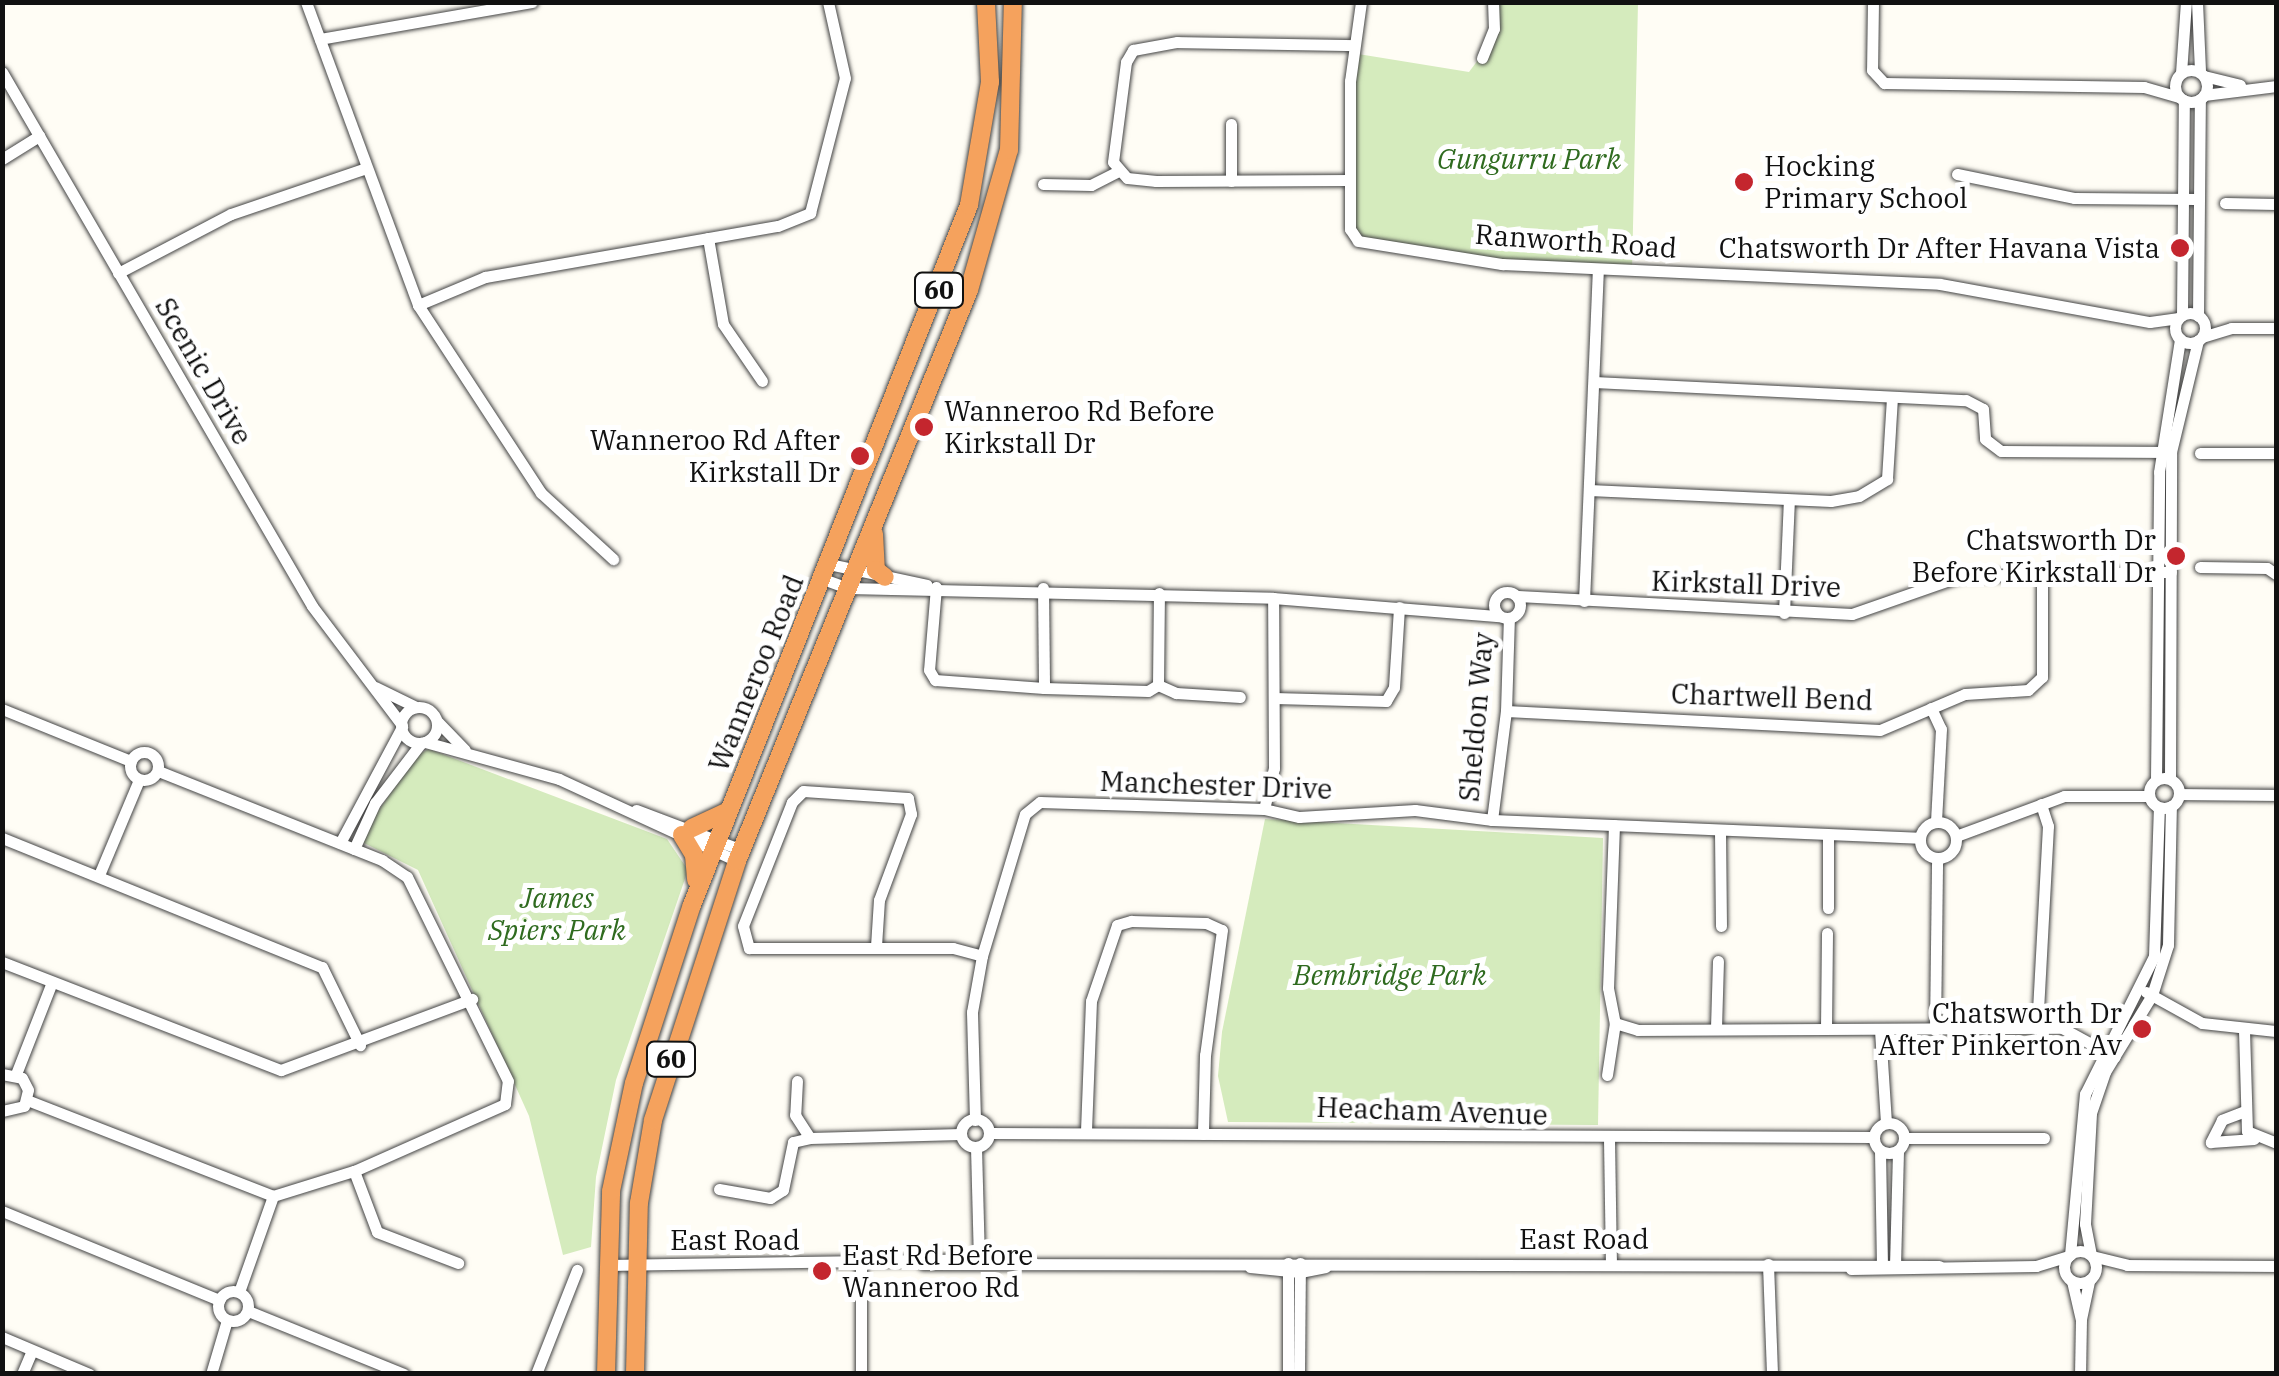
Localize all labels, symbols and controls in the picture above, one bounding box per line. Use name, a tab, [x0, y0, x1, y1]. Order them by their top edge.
park label: Gungurru Park	[1437, 142, 1621, 176]
place label: Hocking Primary School	[1764, 149, 1968, 215]
marker: Hocking Primary School	[1733, 171, 1755, 193]
street label: Ranworth Road	[1474, 217, 1678, 265]
place label: Chatsworth Dr After Havana Vista	[1719, 231, 2160, 265]
marker: Chatsworth Dr After Havana Vista	[2169, 237, 2191, 259]
road number: 60	[914, 270, 964, 310]
street label: Scenic Drive	[148, 292, 260, 450]
place label: Wanneroo Rd Before Kirkstall Dr	[944, 394, 1215, 460]
marker: Wanneroo Rd Before Kirkstall Dr	[913, 416, 935, 438]
place label: Wanneroo Rd After Kirkstall Dr	[590, 423, 840, 489]
marker: Wanneroo Rd After Kirkstall Dr	[849, 445, 871, 467]
place label: Chatsworth Dr Before Kirkstall Dr	[1912, 523, 2156, 589]
marker: Chatsworth Dr Before Kirkstall Dr	[2165, 545, 2187, 567]
street label: Kirkstall Drive	[1650, 564, 1842, 604]
street label: Wanneroo Road	[701, 570, 811, 776]
street label: Sheldon Way	[1452, 631, 1500, 803]
street label: Chartwell Bend	[1670, 677, 1874, 717]
street label: Manchester Drive	[1099, 764, 1333, 806]
park label: James Spiers Park	[488, 881, 626, 947]
park label: Bembridge Park	[1293, 958, 1487, 992]
place label: Chatsworth Dr After Pinkerton Av	[1878, 996, 2122, 1062]
marker: Chatsworth Dr After Pinkerton Av	[2131, 1018, 2153, 1040]
road number: 60	[646, 1039, 696, 1079]
street label: Heacham Avenue	[1316, 1090, 1548, 1132]
street label: East Road	[1519, 1222, 1649, 1256]
street label: East Road	[670, 1223, 800, 1257]
place label: East Rd Before Wanneroo Rd	[842, 1238, 1033, 1304]
marker: East Rd Before Wanneroo Rd	[811, 1260, 833, 1282]

